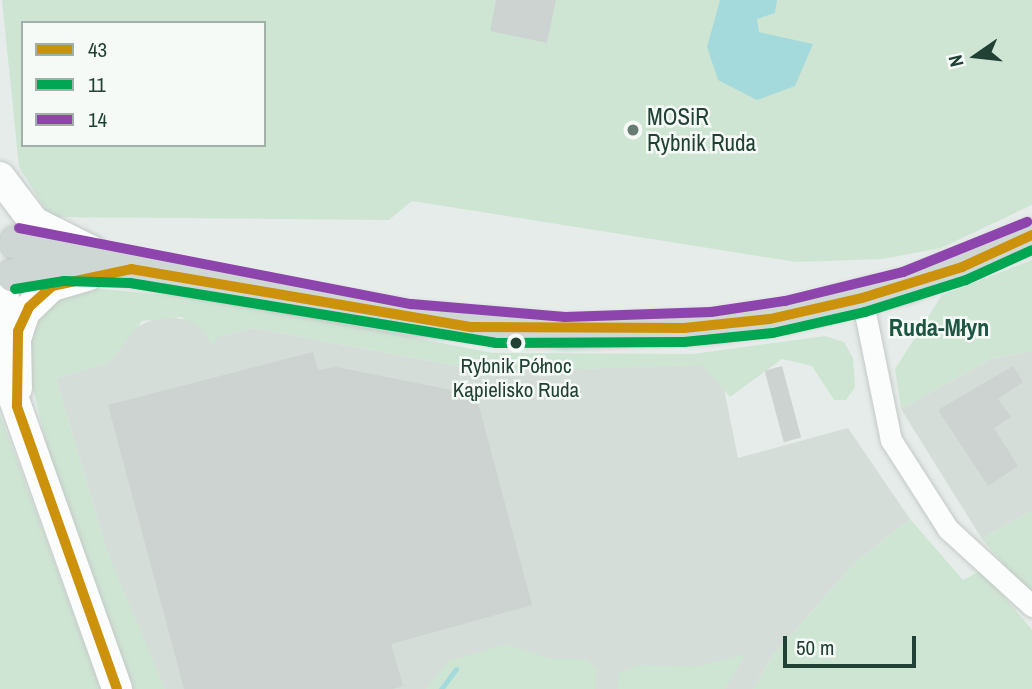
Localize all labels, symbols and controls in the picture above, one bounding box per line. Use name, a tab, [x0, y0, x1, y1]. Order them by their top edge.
legend	[21, 21, 266, 147]
north arrow	[941, 21, 1011, 91]
text: 43	[88, 35, 107, 64]
text: N	[942, 52, 970, 70]
text: 11	[88, 70, 106, 99]
place label: MOSiR Rybnik Ruda	[647, 103, 756, 157]
text: 14	[88, 105, 107, 134]
marker: MOSiR Rybnik Ruda	[625, 122, 641, 138]
district label: Ruda-Młyn	[889, 314, 989, 342]
marker: Rybnik Północ Kąpielisko Ruda	[509, 336, 523, 350]
place label: Rybnik Północ Kąpielisko Ruda	[453, 353, 579, 403]
scale bar	[787, 622, 920, 666]
text: 50 m	[796, 633, 834, 662]

